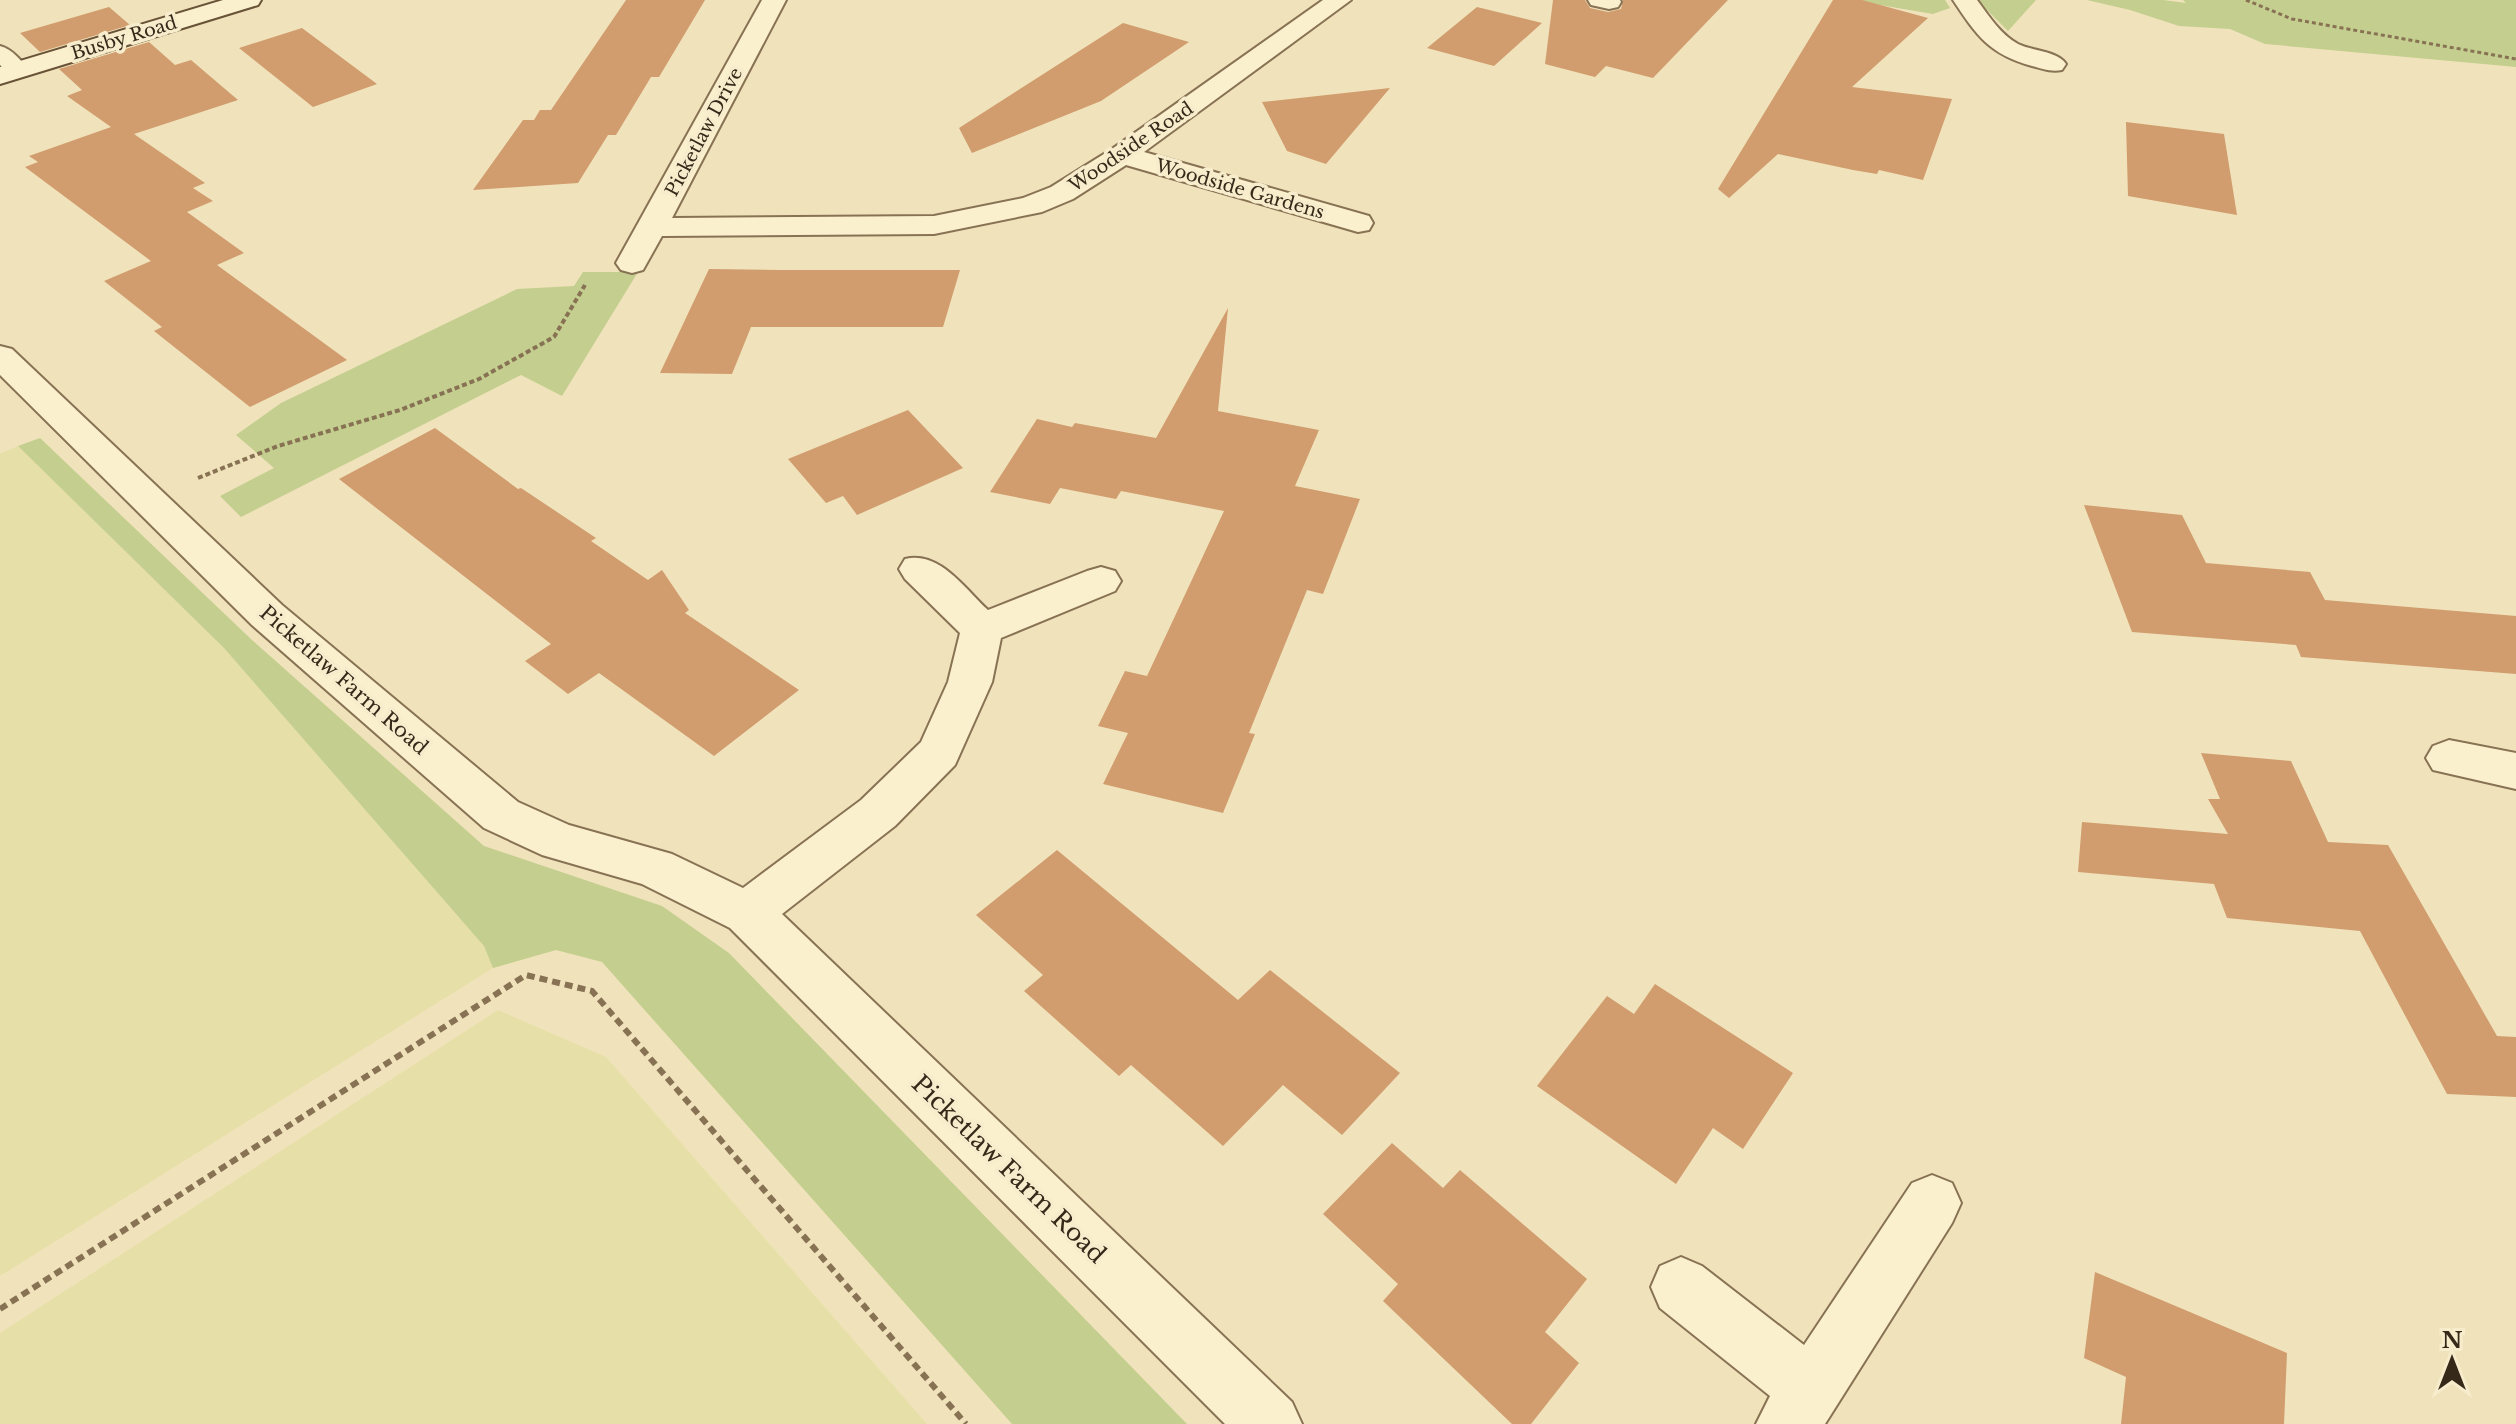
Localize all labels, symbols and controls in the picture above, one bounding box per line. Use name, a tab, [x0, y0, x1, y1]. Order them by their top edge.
street label: Busby Road	[68, 11, 180, 65]
street label: Picketlaw Drive	[661, 64, 747, 200]
street label: Woodside Road	[1064, 97, 1197, 197]
street label: Woodside Gardens	[1152, 154, 1327, 224]
street label: Picketlaw Farm Road	[255, 600, 433, 760]
street label: Picketlaw Farm Road	[906, 1069, 1112, 1269]
north arrow	[2412, 1320, 2492, 1400]
text: N	[2442, 1327, 2463, 1354]

